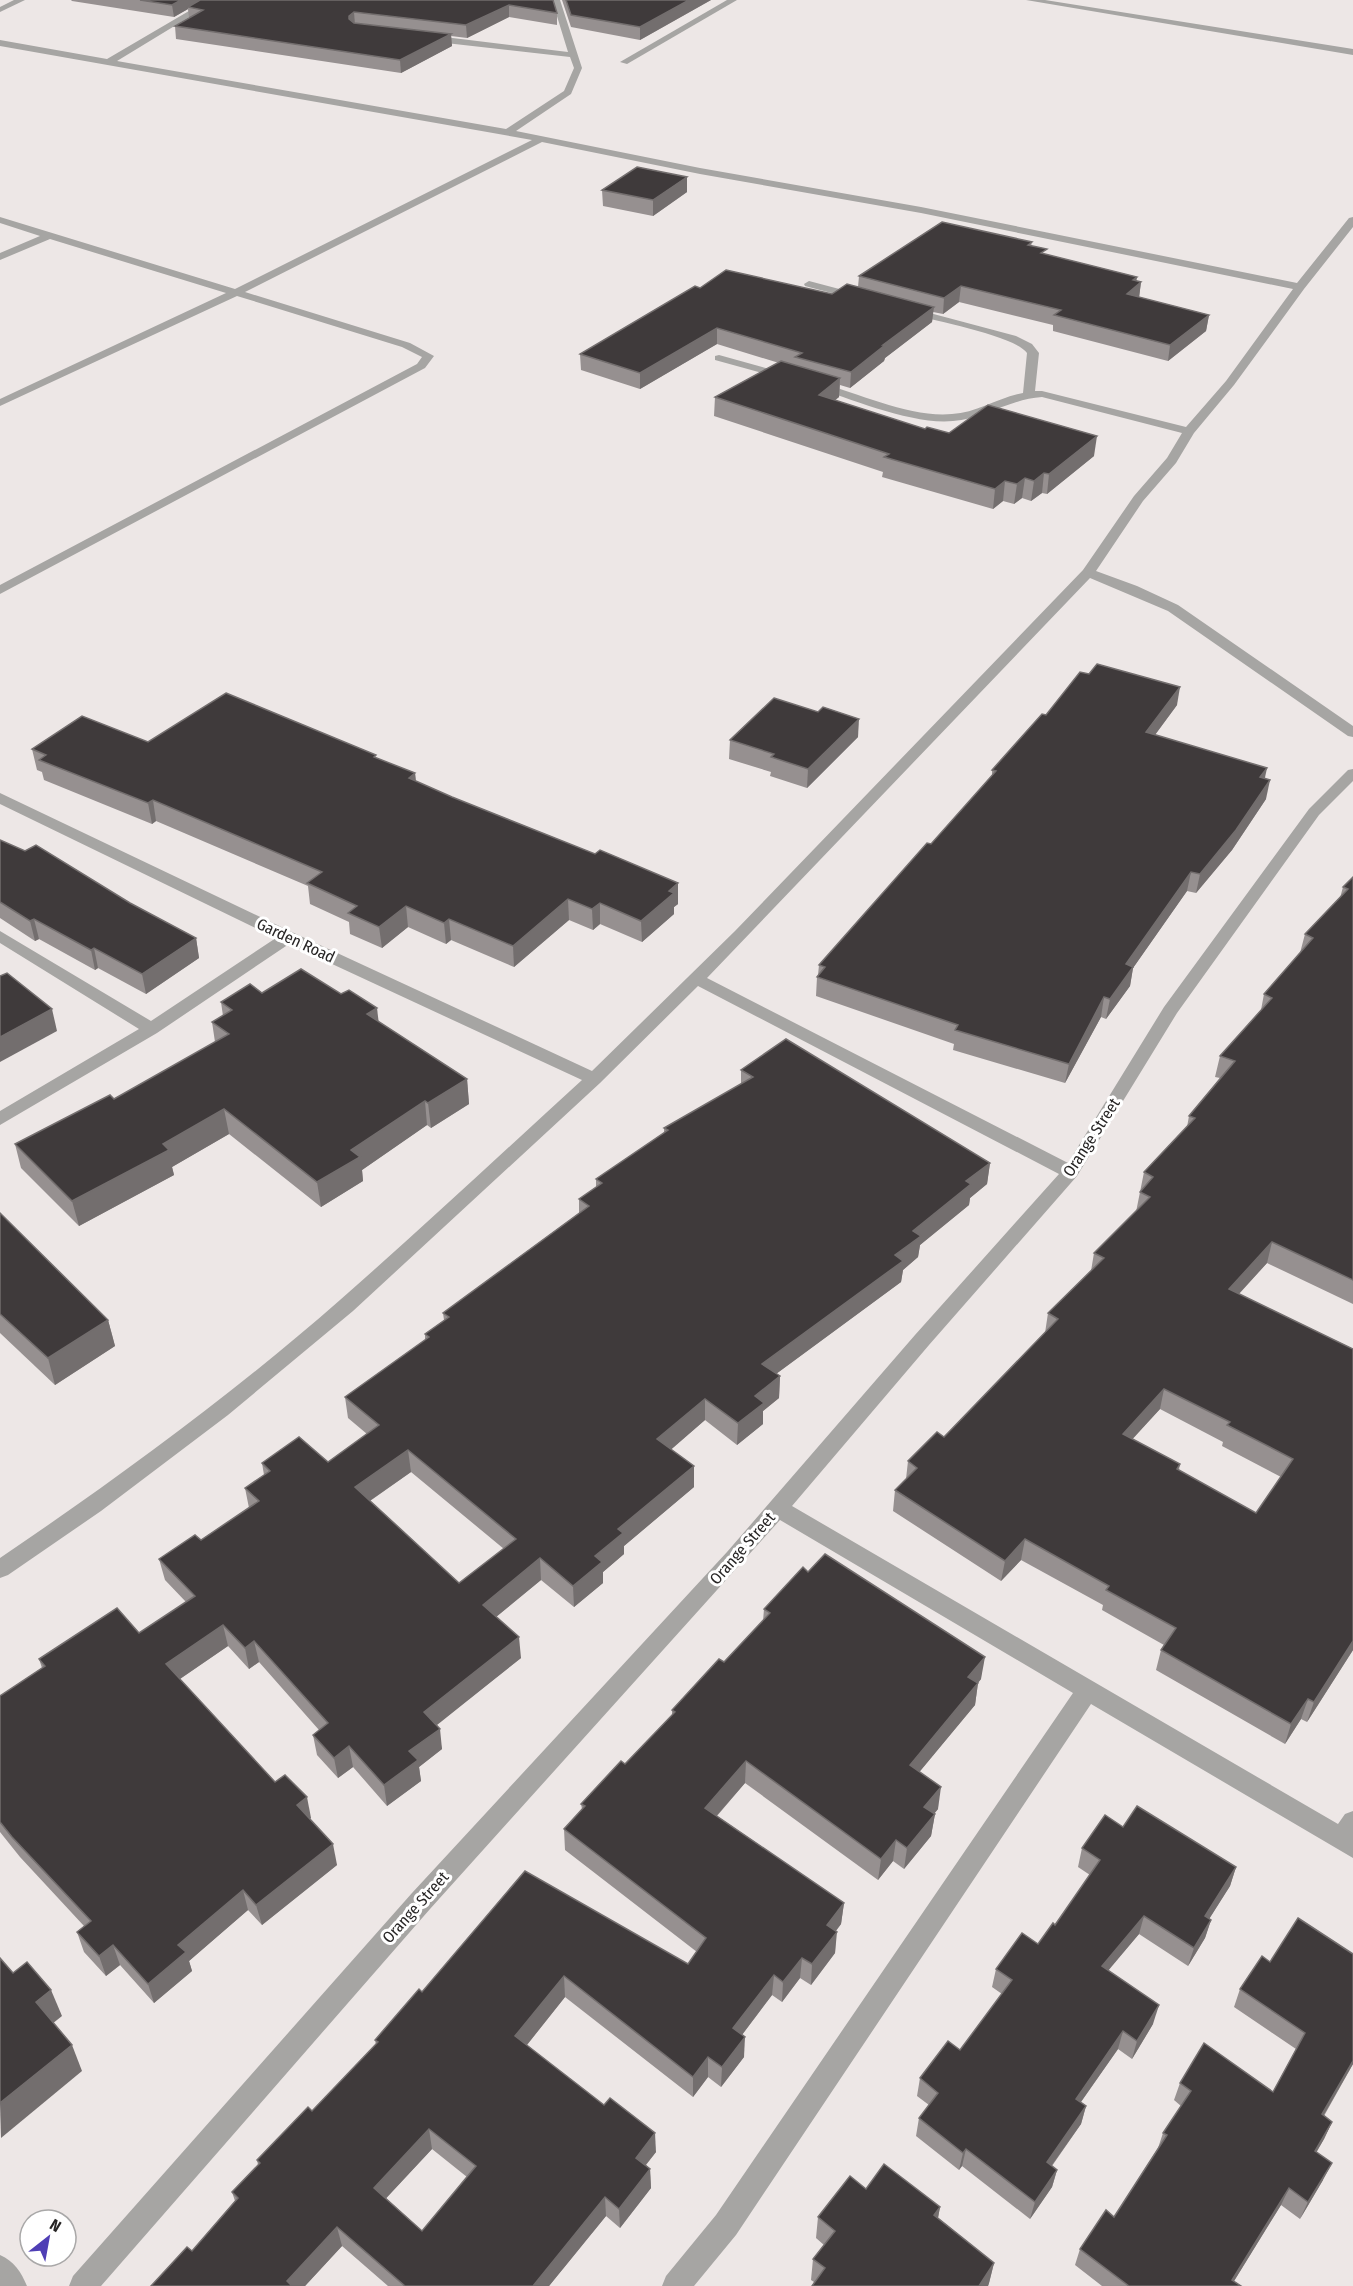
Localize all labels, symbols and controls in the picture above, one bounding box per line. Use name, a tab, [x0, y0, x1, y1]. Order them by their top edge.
street label: Garden Road	[254, 914, 338, 967]
street label: Orange Street	[1059, 1094, 1124, 1180]
street label: Orange Street	[706, 1508, 779, 1588]
street label: Orange Street	[378, 1867, 453, 1947]
north arrow	[18, 2208, 78, 2268]
text: N	[46, 2215, 64, 2236]

